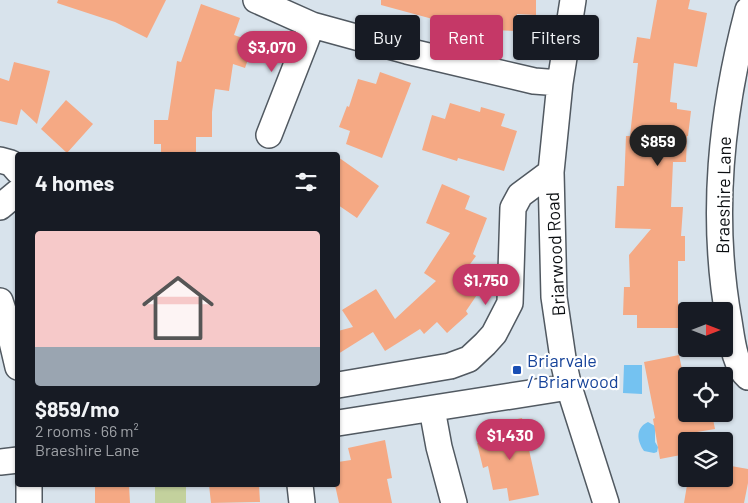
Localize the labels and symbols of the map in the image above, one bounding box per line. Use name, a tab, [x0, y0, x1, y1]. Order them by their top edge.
pin: $3,070	[231, 30, 313, 73]
pin: $859	[628, 124, 688, 167]
street label: Braeshire Lane	[711, 136, 735, 254]
street label: Briarwood Road	[541, 191, 569, 317]
pin: $1,750	[445, 264, 527, 306]
north arrow	[678, 302, 732, 358]
place label: Briarvale / Briarwood	[527, 349, 619, 392]
marker: Briarvale / Briarwood	[511, 364, 523, 376]
pin: $1,430	[469, 418, 551, 461]

